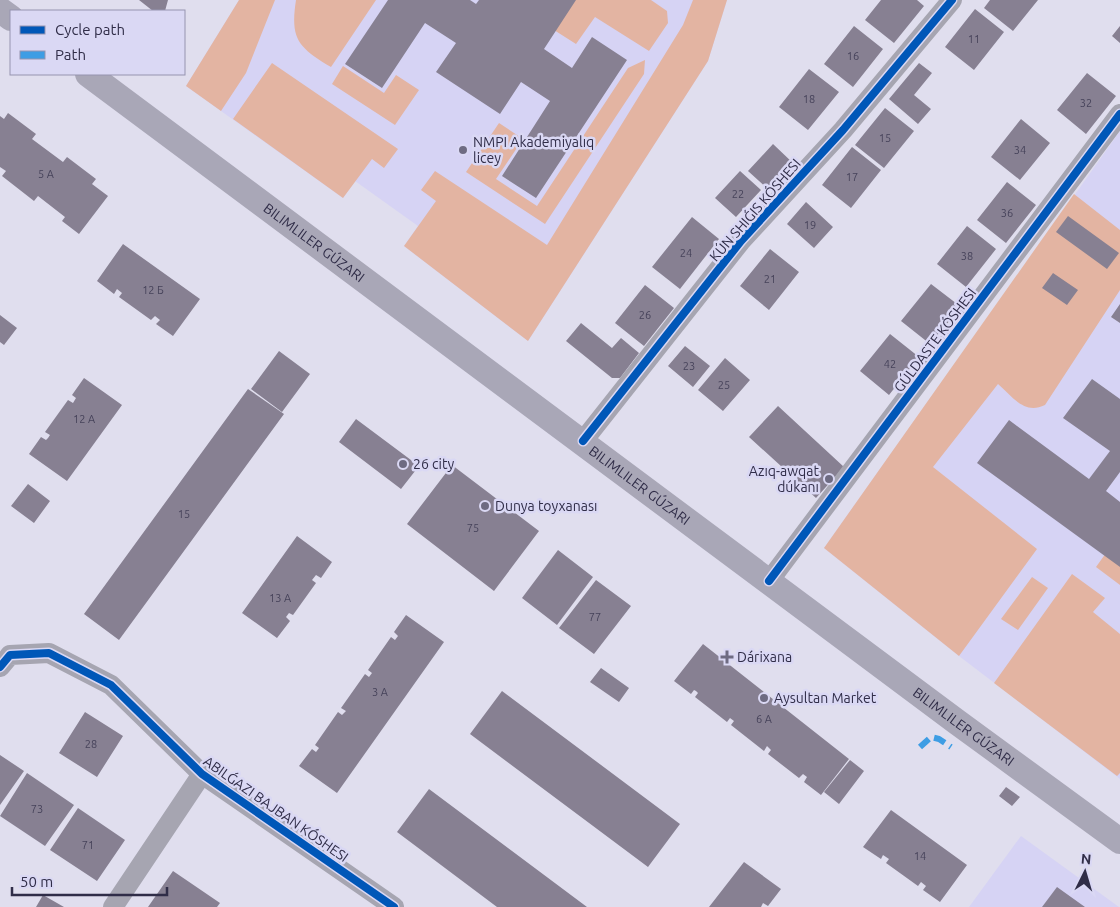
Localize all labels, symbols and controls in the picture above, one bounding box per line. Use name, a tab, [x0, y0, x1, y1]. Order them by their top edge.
legend	[10, 10, 185, 75]
text: Cycle path	[55, 21, 125, 38]
house number: 11	[968, 33, 980, 45]
text: Path	[55, 46, 86, 63]
house number: 16	[847, 50, 859, 62]
house number: 18	[803, 93, 815, 105]
house number: 32	[1080, 97, 1092, 109]
house number: 15	[879, 132, 891, 144]
place label: NMPI Akademiyalıq licey	[473, 134, 594, 166]
marker: NMPI Akademiyalıq licey	[457, 144, 469, 156]
house number: 34	[1014, 144, 1026, 156]
street label: KÚN SHIǴIS KÓSHESI	[705, 155, 804, 264]
house number: 5 А	[38, 168, 55, 180]
house number: 17	[846, 171, 858, 183]
house number: 22	[732, 188, 744, 200]
street label: BILIMLILER GÚZARI	[261, 200, 368, 285]
house number: 36	[1001, 207, 1013, 219]
house number: 19	[804, 219, 816, 231]
house number: 24	[680, 247, 692, 259]
house number: 38	[961, 250, 973, 262]
house number: 21	[764, 273, 776, 285]
house number: 12 Б	[142, 284, 164, 296]
street label: GÚLDASTE KÓSHESI	[890, 284, 979, 395]
house number: 26	[639, 309, 651, 321]
house number: 42	[884, 358, 896, 370]
house number: 23	[683, 360, 695, 372]
house number: 25	[718, 379, 730, 391]
house number: 12 А	[73, 413, 96, 425]
street label: BILIMLILER GÚZARI	[586, 443, 693, 528]
place label: 26 city	[413, 456, 454, 472]
marker: 26 city	[397, 458, 409, 470]
place label: Azıq-awqat dúkanı	[749, 463, 819, 495]
marker: Azıq-awqat dúkanı	[823, 473, 835, 485]
place label: Dunya toyxanası	[495, 498, 597, 514]
marker: Dunya toyxanası	[479, 500, 491, 512]
house number: 15	[178, 508, 190, 520]
house number: 75	[467, 522, 479, 534]
house number: 13 А	[269, 592, 292, 604]
house number: 77	[589, 611, 601, 623]
place label: Dárixana	[737, 649, 792, 665]
marker: Dárixana	[721, 651, 733, 663]
street label: BILIMLILER GÚZARI	[910, 684, 1017, 769]
house number: 3 А	[372, 686, 389, 698]
place label: Aysultan Market	[774, 690, 877, 706]
marker: Aysultan Market	[758, 692, 770, 704]
house number: 6 А	[756, 713, 773, 725]
house number: 28	[85, 738, 97, 750]
street label: ABILǴAZI BAJBAN KÓSHESI	[201, 752, 352, 865]
house number: 73	[31, 803, 43, 815]
house number: 71	[82, 839, 94, 851]
north arrow	[1060, 847, 1110, 897]
house number: 14	[914, 850, 926, 862]
text: N	[1080, 851, 1092, 867]
scale bar	[12, 864, 168, 896]
text: 50 m	[20, 873, 53, 890]

